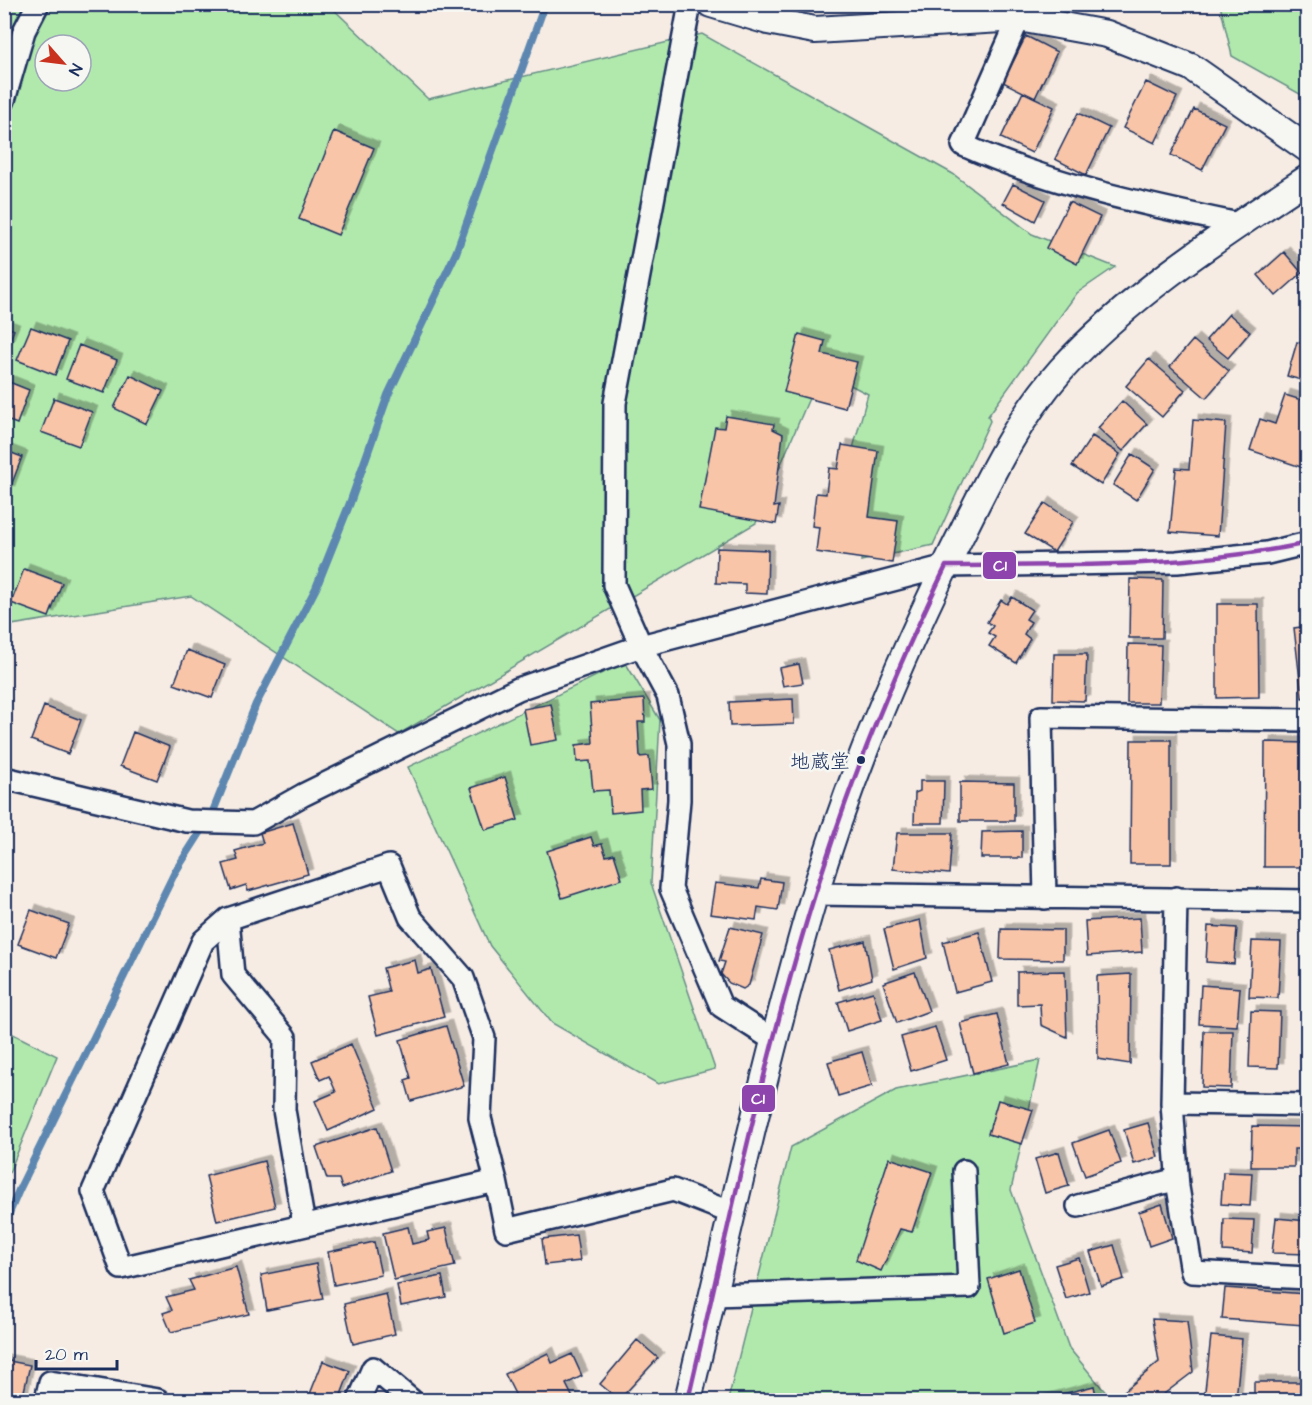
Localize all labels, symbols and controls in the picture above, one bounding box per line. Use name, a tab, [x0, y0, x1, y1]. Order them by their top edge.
north arrow	[33, 33, 93, 93]
text: N	[63, 60, 87, 79]
line badge: C1	[982, 551, 1017, 580]
text: C1	[993, 555, 1008, 577]
place label: 地蔵堂	[790, 748, 850, 776]
marker: 地蔵堂	[855, 754, 867, 766]
line badge: C1	[741, 1084, 776, 1113]
text: C1	[751, 1088, 766, 1110]
scale bar	[36, 1333, 117, 1371]
text: 20 m	[45, 1342, 88, 1367]

